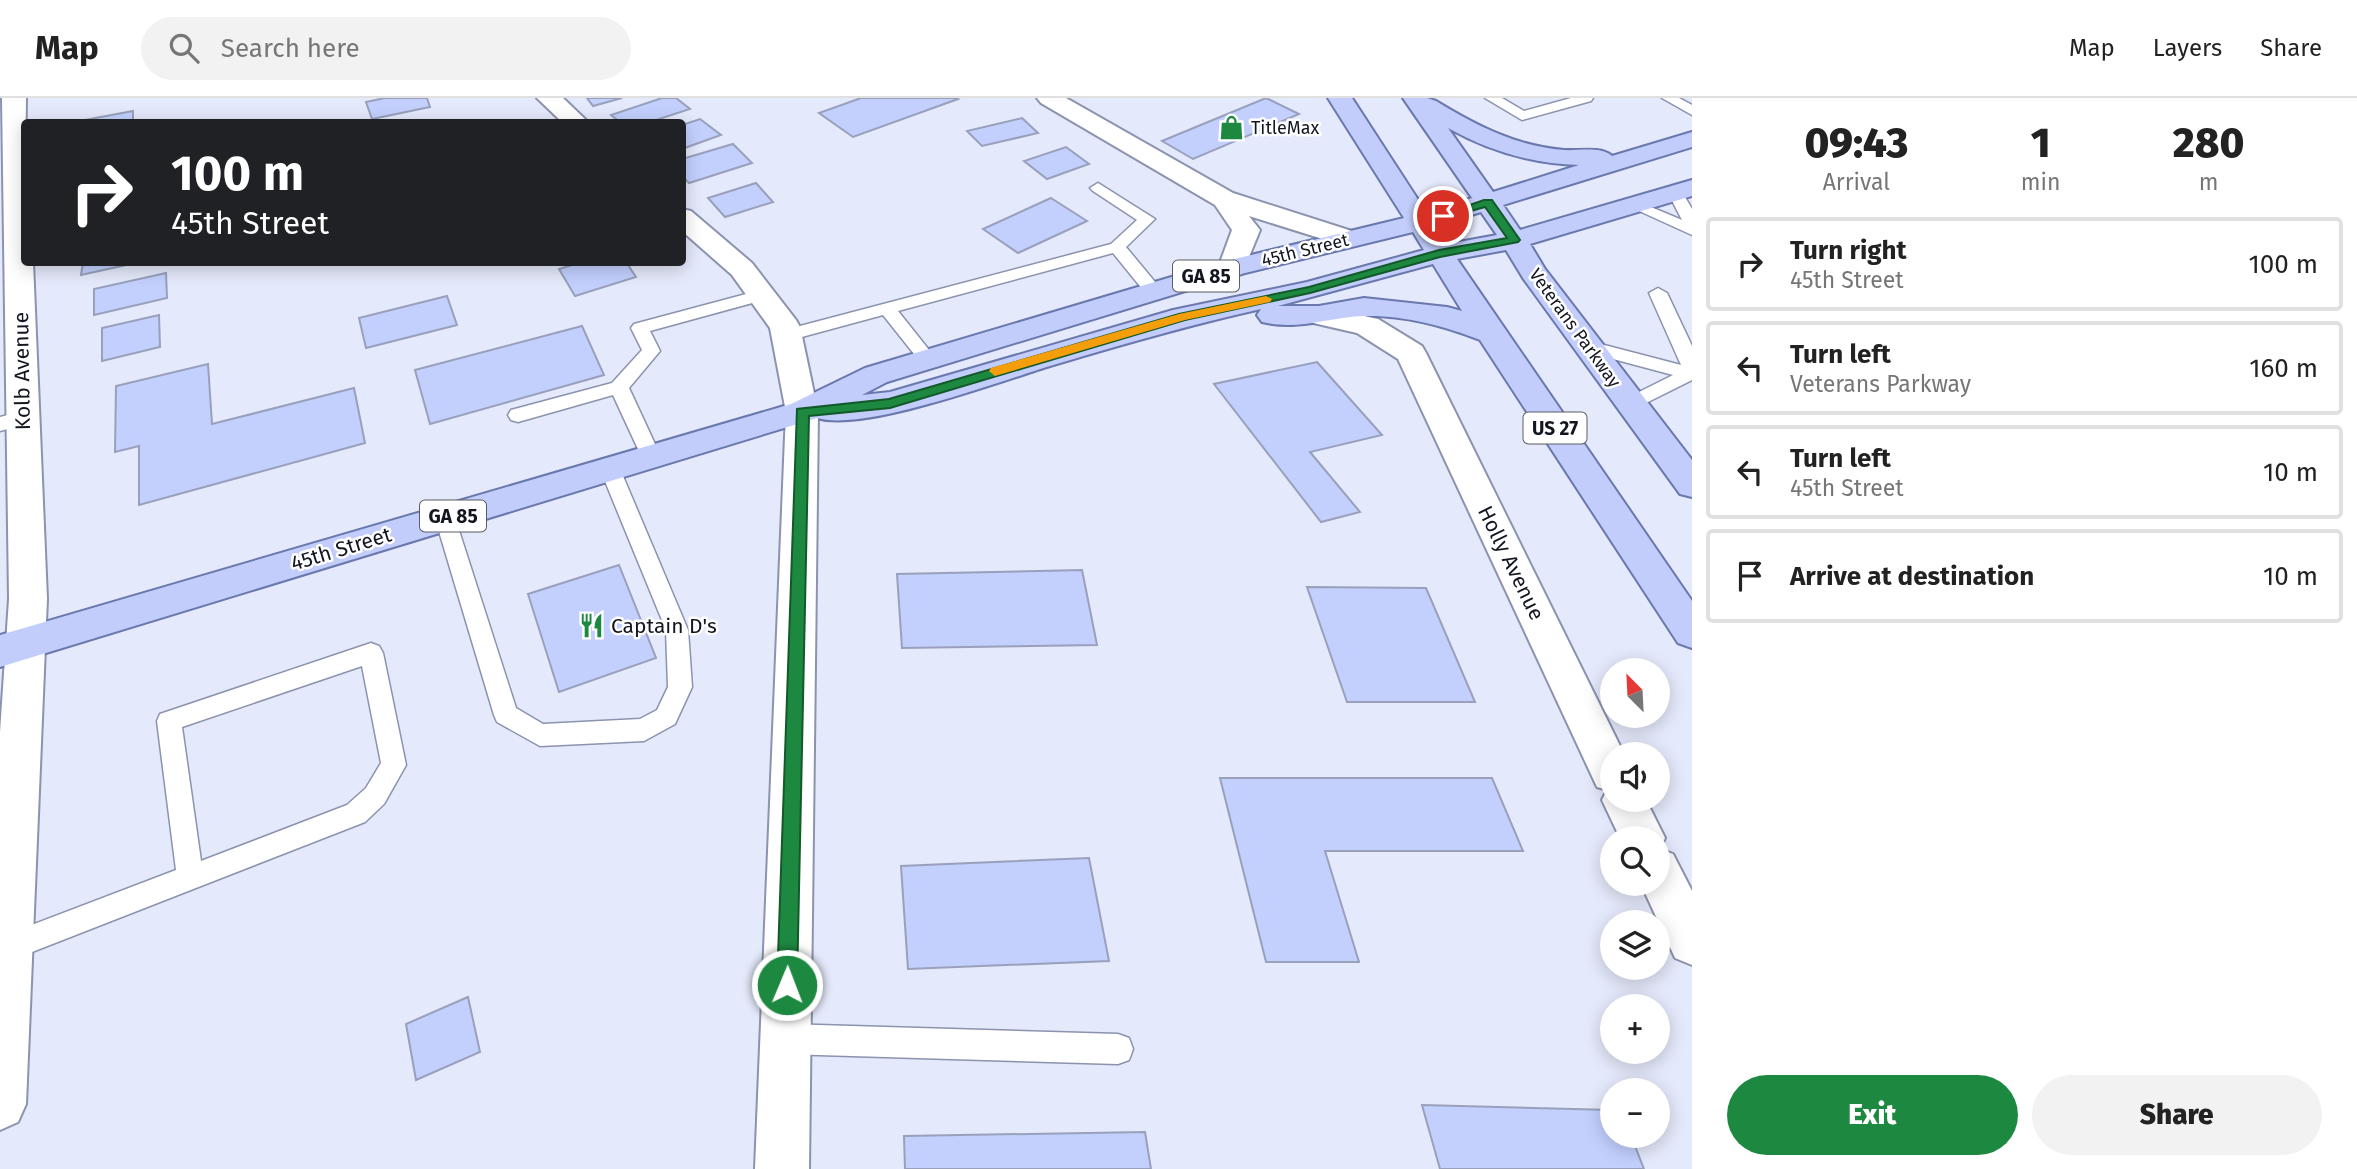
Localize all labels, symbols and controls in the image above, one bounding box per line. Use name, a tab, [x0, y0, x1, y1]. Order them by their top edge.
search box	[141, 17, 631, 80]
text: Map	[35, 28, 99, 68]
icon: search	[165, 29, 203, 67]
text: Search here	[221, 33, 360, 64]
text: Map	[2069, 34, 2115, 62]
text: Layers	[2153, 34, 2222, 62]
text: Share	[2260, 34, 2322, 62]
shop icon: TitleMax	[1217, 114, 1245, 142]
place label: TitleMax	[1251, 117, 1319, 139]
text: 09:43	[1804, 118, 1908, 168]
text: 1	[2031, 118, 2051, 168]
text: 280	[2173, 118, 2245, 168]
text: 100 m	[171, 144, 304, 203]
icon: right	[56, 147, 147, 238]
text: Arrival	[1823, 168, 1890, 196]
text: min	[2021, 168, 2060, 196]
text: m	[2199, 168, 2219, 196]
pin	[1413, 186, 1473, 246]
icon: arrive	[1424, 197, 1462, 235]
text: 45th Street	[171, 204, 329, 242]
street label: 45th Street	[1259, 228, 1351, 271]
text: Turn right	[1790, 235, 1907, 266]
icon: right	[1731, 245, 1769, 283]
text: 100 m	[2249, 249, 2318, 280]
road number: GA 85	[1173, 260, 1239, 292]
street label: Veterans Parkway	[1524, 264, 1626, 392]
text: 45th Street	[1790, 266, 1904, 294]
street label: Kolb Avenue	[8, 312, 36, 430]
text: Turn left	[1790, 339, 1891, 370]
icon: left	[1731, 349, 1769, 387]
text: 160 m	[2249, 353, 2318, 384]
text: Veterans Parkway	[1790, 370, 1971, 398]
road number: US 27	[1524, 412, 1586, 444]
text: Turn left	[1790, 443, 1891, 474]
icon: left	[1731, 453, 1769, 491]
text: 10 m	[2263, 457, 2318, 488]
text: 45th Street	[1790, 474, 1904, 502]
road number: GA 85	[420, 500, 486, 532]
street label: Holly Avenue	[1472, 501, 1550, 625]
street label: 45th Street	[288, 521, 395, 577]
icon: arrive	[1731, 557, 1769, 595]
text: Arrive at destination	[1790, 561, 2034, 592]
text: 10 m	[2263, 561, 2318, 592]
restaurant icon: Captain D's	[577, 612, 605, 640]
place label: Captain D's	[611, 613, 717, 639]
north arrow	[1600, 658, 1670, 728]
map controls	[1600, 658, 1670, 1148]
button: sound	[1600, 742, 1670, 812]
button: search	[1600, 826, 1670, 896]
button: layers	[1600, 910, 1670, 980]
position arrow	[750, 948, 824, 1022]
button: +	[1600, 994, 1670, 1064]
button: Exit	[1727, 1075, 2018, 1155]
button: Share	[2032, 1075, 2322, 1155]
button: −	[1600, 1078, 1670, 1148]

